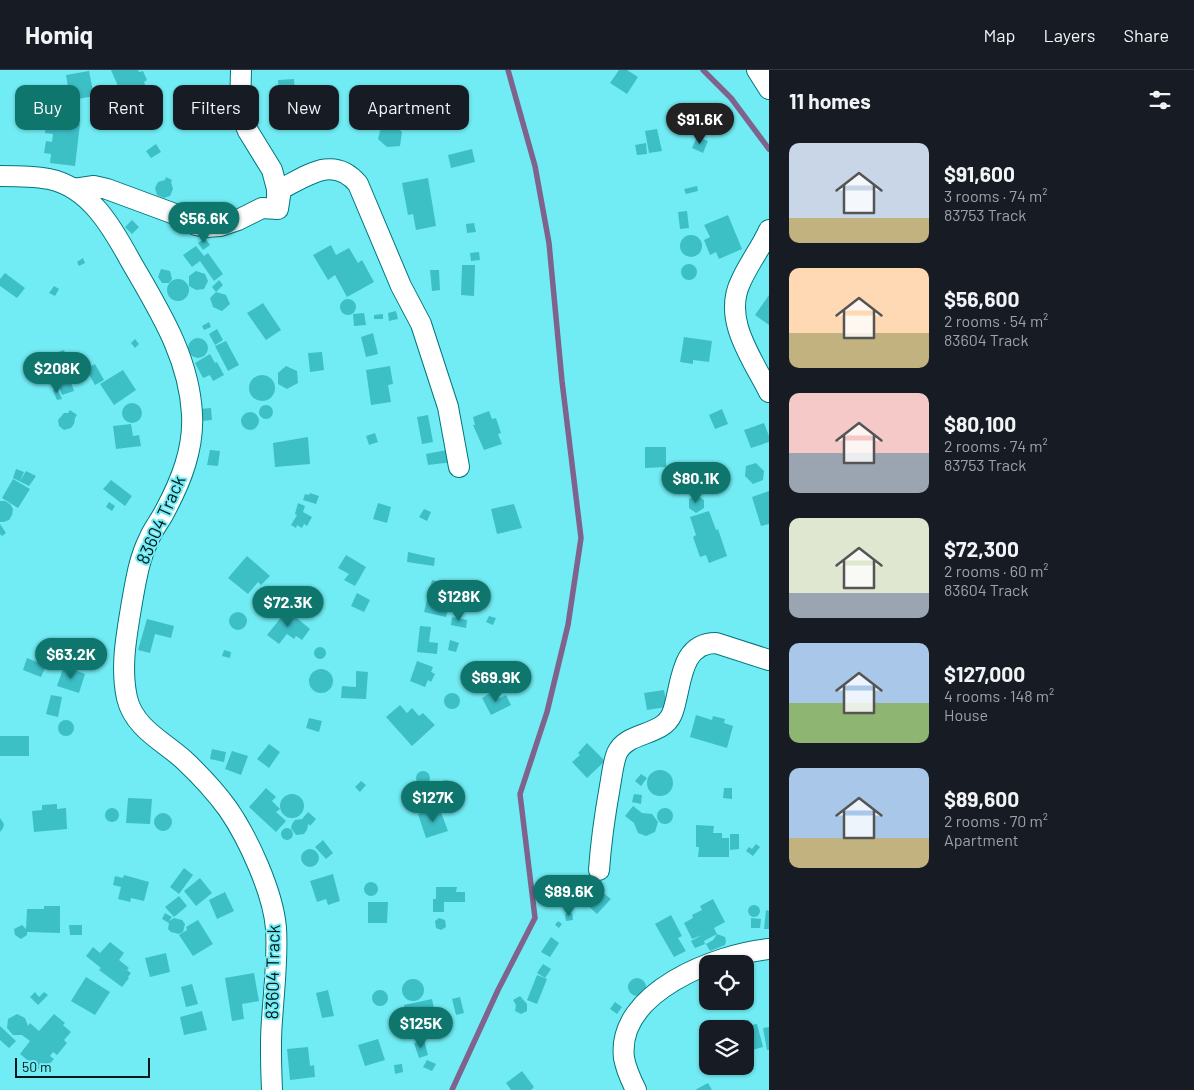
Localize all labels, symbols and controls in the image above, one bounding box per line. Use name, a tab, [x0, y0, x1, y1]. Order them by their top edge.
text: Homiq	[25, 20, 93, 49]
text: Map	[983, 24, 1015, 46]
text: Layers	[1043, 24, 1096, 46]
text: Share	[1124, 24, 1169, 46]
chip: Buy	[15, 85, 80, 130]
chip: Rent	[90, 85, 163, 130]
chip: Filters	[173, 85, 259, 130]
chip: New	[269, 85, 339, 130]
chip: Apartment	[349, 85, 469, 130]
icon: filters	[1146, 86, 1174, 114]
text: 11 homes	[789, 88, 871, 113]
pin: $91.6K	[659, 102, 741, 145]
text: $91.6K	[677, 109, 723, 128]
text: $91,600	[944, 161, 1015, 186]
icon: home	[829, 163, 889, 223]
text: 3 rooms · 74 m²	[944, 186, 1047, 205]
pin: $56.6K	[163, 202, 245, 244]
text: 83753 Track	[944, 205, 1026, 224]
text: $56.6K	[179, 208, 229, 227]
text: $56,600	[944, 286, 1019, 311]
icon: home	[829, 288, 889, 348]
text: 2 rooms · 54 m²	[944, 311, 1048, 330]
text: 83604 Track	[944, 330, 1028, 349]
pin: $208K	[22, 352, 92, 394]
text: $208K	[34, 358, 80, 377]
text: $80,100	[944, 411, 1016, 436]
icon: home	[829, 413, 889, 473]
text: 2 rooms · 74 m²	[944, 436, 1048, 455]
text: 83753 Track	[944, 455, 1026, 474]
pin: $80.1K	[655, 462, 737, 504]
text: $80.1K	[673, 468, 719, 487]
street label: 83604 Track	[131, 472, 189, 567]
text: $72,300	[944, 536, 1019, 561]
icon: home	[829, 538, 889, 598]
text: 2 rooms · 60 m²	[944, 561, 1049, 580]
pin: $128K	[424, 580, 494, 622]
text: 83604 Track	[944, 580, 1028, 599]
pin: $72.3K	[247, 586, 329, 628]
text: $128K	[438, 586, 480, 605]
text: $72.3K	[263, 592, 313, 611]
pin: $63.2K	[30, 638, 112, 680]
text: $63.2K	[46, 644, 96, 663]
pin: $69.9K	[455, 660, 537, 703]
text: $127,000	[944, 661, 1025, 686]
icon: home	[829, 663, 889, 723]
text: $69.9K	[471, 667, 521, 686]
text: 4 rooms · 148 m²	[944, 686, 1054, 705]
text: House	[944, 705, 988, 724]
pin: $127K	[398, 780, 468, 823]
text: $89,600	[944, 786, 1019, 811]
text: $127K	[412, 787, 454, 806]
icon: home	[829, 788, 889, 848]
text: 2 rooms · 70 m²	[944, 811, 1048, 830]
text: Apartment	[944, 830, 1019, 849]
pin: $89.6K	[528, 874, 610, 917]
text: $89.6K	[544, 881, 594, 900]
street label: 83604 Track	[260, 924, 284, 1020]
map controls	[699, 955, 754, 1075]
button: locate	[699, 955, 754, 1010]
pin: $125K	[386, 1006, 456, 1049]
text: $125K	[400, 1013, 442, 1032]
button: layers	[699, 1020, 754, 1075]
scale bar	[15, 1055, 150, 1078]
text: 50 m	[22, 1058, 51, 1075]

